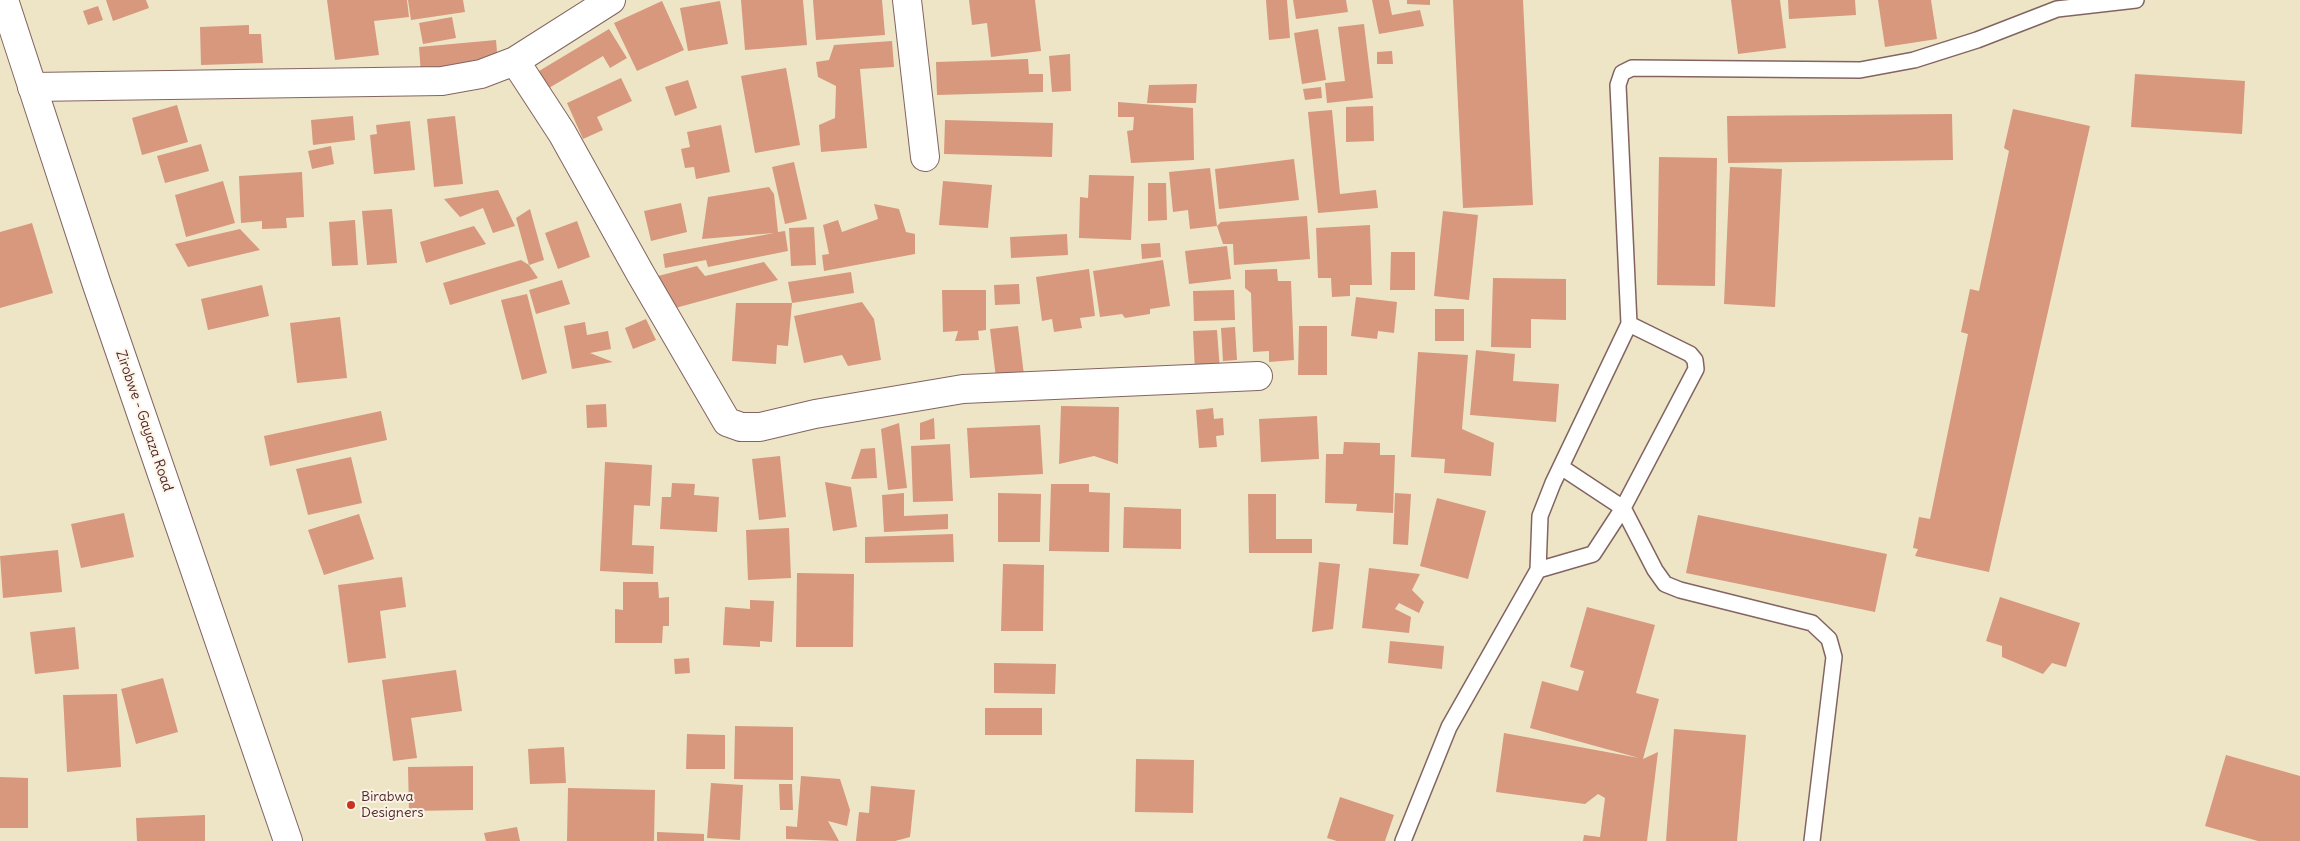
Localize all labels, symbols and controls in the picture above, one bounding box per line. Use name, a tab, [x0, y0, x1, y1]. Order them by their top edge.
street label: Zirobwe - Gayaza Road	[112, 348, 176, 494]
place label: Birabwa Designers	[361, 789, 424, 822]
marker: Birabwa Designers	[345, 799, 357, 811]

